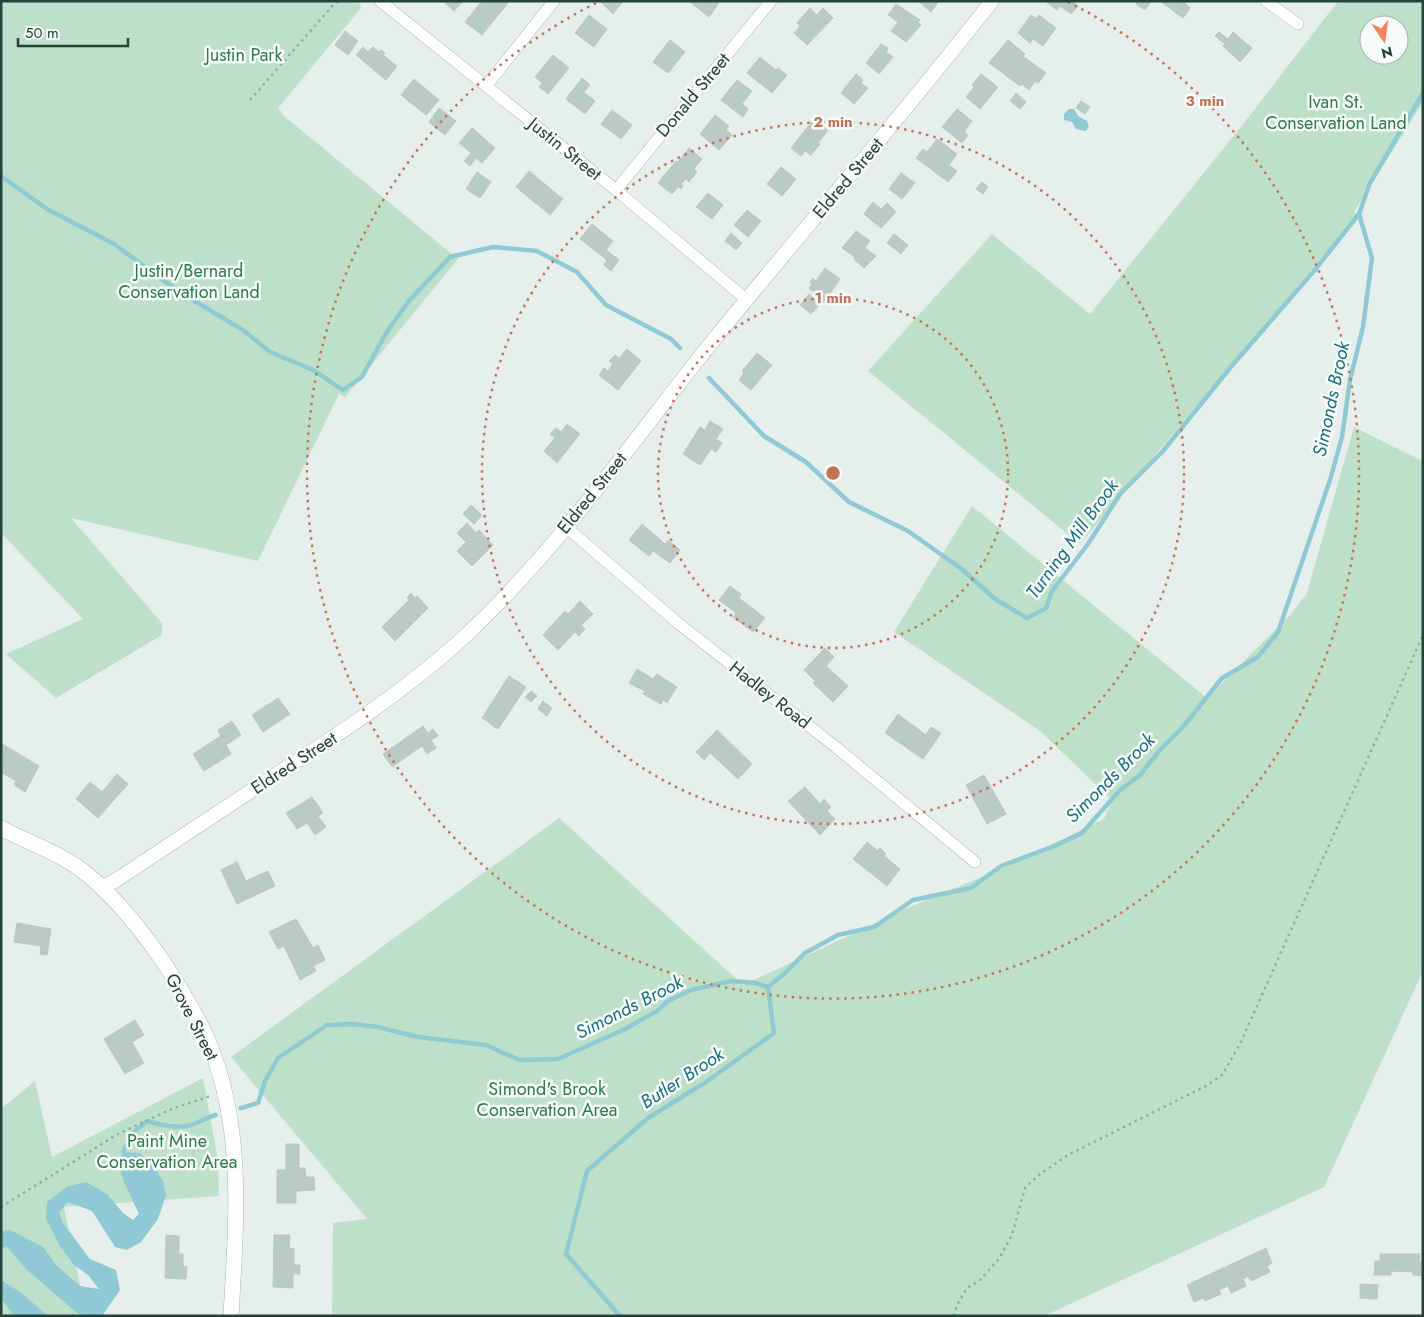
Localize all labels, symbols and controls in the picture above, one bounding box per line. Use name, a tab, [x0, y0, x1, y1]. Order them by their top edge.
scale bar	[18, 15, 128, 47]
north arrow	[1359, 15, 1409, 65]
text: 50 m	[25, 22, 59, 44]
park label: Justin Park	[204, 42, 283, 68]
text: N	[1379, 42, 1395, 64]
street label: Donald Street	[650, 47, 736, 143]
park label: Ivan St. Conservation Land	[1265, 89, 1407, 136]
text: 3 min	[1186, 90, 1224, 112]
street label: Justin Street	[521, 110, 608, 187]
text: 2 min	[813, 111, 853, 133]
street label: Eldred Street	[807, 132, 890, 224]
park label: Justin/Bernard Conservation Land	[118, 258, 260, 305]
text: 1 min	[814, 287, 852, 309]
water label: Simonds Brook	[1306, 338, 1357, 459]
street label: Eldred Street	[551, 446, 633, 539]
centre of rings	[824, 464, 842, 482]
water label: Turning Mill Brook	[1019, 473, 1125, 604]
street label: Hadley Road	[724, 655, 816, 735]
street label: Eldred Street	[246, 725, 343, 801]
water label: Simonds Brook	[1059, 726, 1162, 829]
water label: Simonds Brook	[571, 968, 688, 1046]
street label: Grove Street	[159, 969, 225, 1066]
water label: Butler Brook	[635, 1040, 730, 1115]
park label: Simond's Brook Conservation Area	[477, 1076, 617, 1123]
park label: Paint Mine Conservation Area	[97, 1128, 237, 1175]

